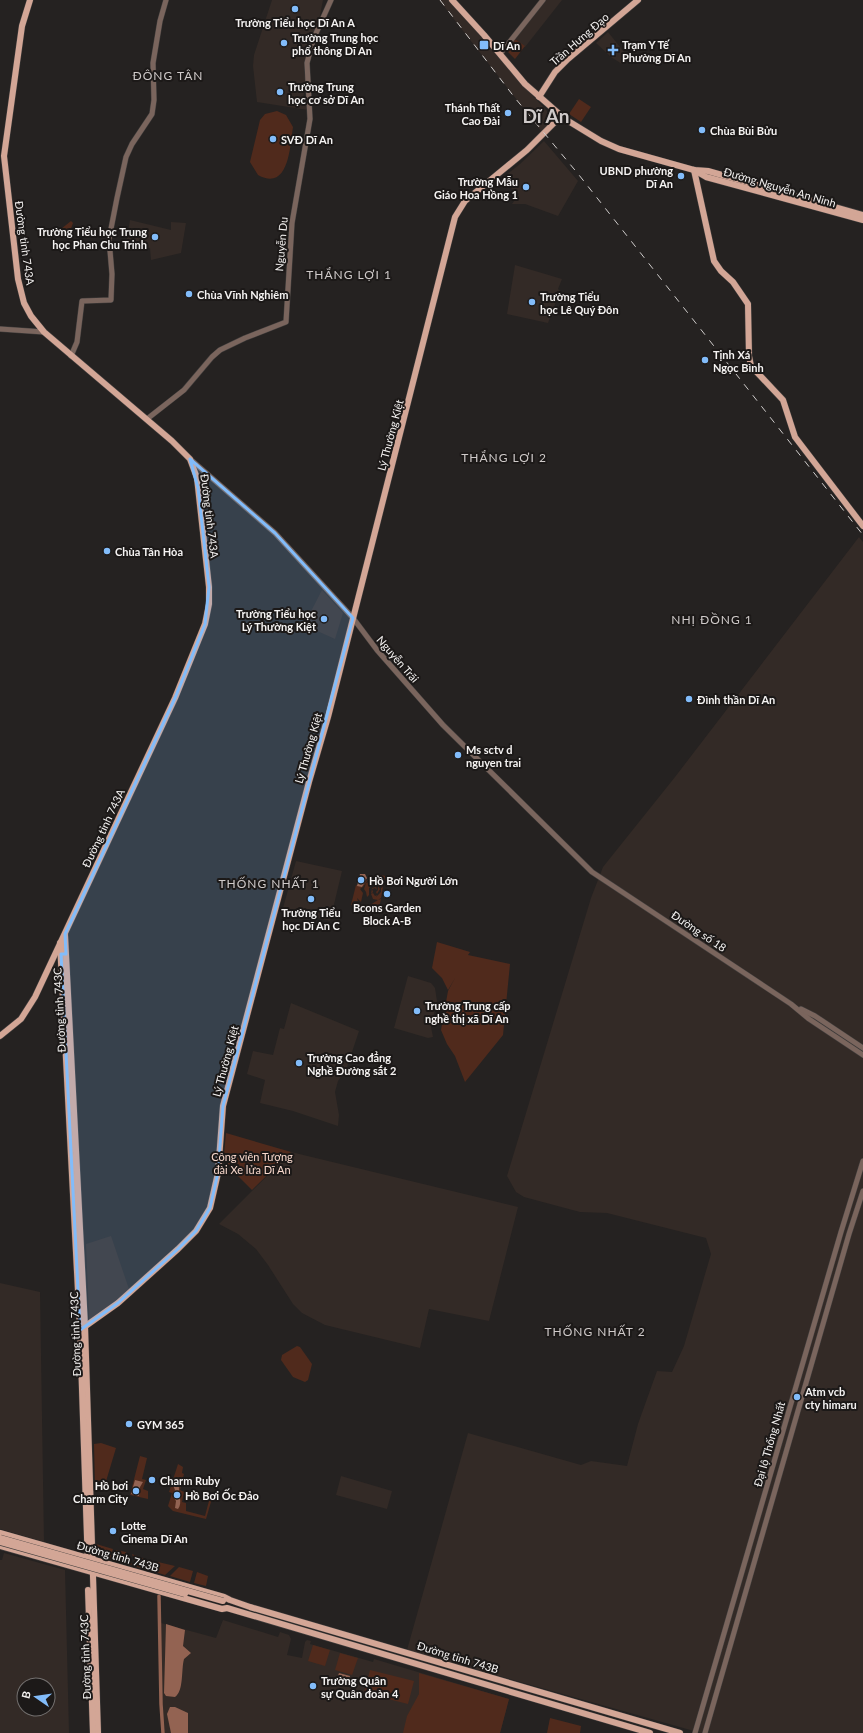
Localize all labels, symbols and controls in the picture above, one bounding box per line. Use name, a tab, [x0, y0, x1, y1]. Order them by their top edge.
marker: Trường Tiểu học Dĩ An A	[290, 4, 300, 14]
street label: Trần Hưng Đạo	[547, 10, 611, 68]
place label: Trường Tiểu học Dĩ An A	[235, 16, 355, 29]
place label: Trường Trung học phổ thông Dĩ An	[292, 31, 379, 57]
marker: Trường Trung học phổ thông Dĩ An	[279, 38, 289, 48]
place label: Trạm Y Tế Phường Dĩ An	[622, 38, 691, 64]
marker: Dĩ An	[478, 39, 490, 51]
place label: Dĩ An	[493, 39, 520, 52]
marker: Trạm Y Tế Phường Dĩ An	[607, 44, 619, 56]
district label: ĐÔNG TÂN	[132, 68, 204, 83]
place label: Trường Trung học cơ sở Dĩ An	[288, 80, 364, 106]
marker: Trường Trung học cơ sở Dĩ An	[275, 87, 285, 97]
place label: Thánh Thất Cao Đài	[445, 101, 501, 127]
district label: Dĩ An	[523, 104, 570, 127]
marker: Thánh Thất Cao Đài	[503, 108, 513, 118]
place label: Chùa Bùi Bửu	[710, 124, 777, 137]
marker: Chùa Bùi Bửu	[697, 125, 707, 135]
place label: SVĐ Dĩ An	[281, 133, 333, 146]
marker: SVĐ Dĩ An	[268, 134, 278, 144]
place label: UBND phường Dĩ An	[600, 164, 673, 190]
street label: Đường Nguyễn An Ninh	[722, 165, 838, 209]
marker: UBND phường Dĩ An	[676, 171, 686, 181]
place label: Trường Mẫu Giáo Hoa Hồng 1	[434, 175, 518, 201]
marker: Trường Mẫu Giáo Hoa Hồng 1	[521, 182, 531, 192]
street label: Đường tỉnh 743A	[13, 200, 37, 287]
street label: Nguyễn Du	[272, 216, 290, 272]
place label: Trường Tiểu học Trung học Phan Chu Trinh	[37, 225, 147, 251]
marker: Trường Tiểu học Trung học Phan Chu Trinh	[150, 232, 160, 242]
district label: THẮNG LỢI 1	[306, 267, 392, 282]
place label: Chùa Vĩnh Nghiêm	[197, 288, 288, 301]
marker: Chùa Vĩnh Nghiêm	[184, 289, 194, 299]
place label: Trường Tiểu học Lê Quý Đôn	[540, 290, 619, 316]
marker: Trường Tiểu học Lê Quý Đôn	[527, 297, 537, 307]
place label: Tịnh Xá Ngọc Bình	[713, 348, 764, 374]
marker: Tịnh Xá Ngọc Bình	[700, 355, 710, 365]
street label: Lý Thường Kiệt	[374, 398, 406, 472]
district label: THẮNG LỢI 2	[461, 450, 547, 465]
street label: Đường tỉnh 743A	[198, 473, 222, 559]
place label: Chùa Tân Hòa	[115, 545, 183, 558]
marker: Chùa Tân Hòa	[102, 546, 112, 556]
place label: Trường Tiểu học Lý Thường Kiệt	[236, 607, 317, 633]
district label: NHỊ ĐỒNG 1	[671, 612, 753, 627]
marker: Trường Tiểu học Lý Thường Kiệt	[319, 614, 329, 624]
street label: Nguyễn Trãi	[374, 633, 422, 685]
place label: Đình thần Dĩ An	[697, 693, 775, 706]
marker: Đình thần Dĩ An	[684, 694, 694, 704]
street label: Lý Thường Kiệt	[292, 711, 324, 785]
place label: Ms sctv d nguyen trai	[466, 743, 521, 769]
marker: Ms sctv d nguyen trai	[453, 750, 463, 760]
street label: Đường tỉnh 743A	[79, 786, 127, 869]
place label: Hồ Bơi Người Lớn	[369, 874, 458, 887]
marker: Hồ Bơi Người Lớn	[356, 875, 366, 885]
district label: THỐNG NHẤT 1	[218, 876, 320, 891]
marker: Bcons Garden Block A-B	[382, 889, 392, 899]
marker: Trường Tiểu học Dĩ An C	[306, 894, 316, 904]
place label: Bcons Garden Block A-B	[353, 901, 421, 927]
place label: Trường Tiểu học Dĩ An C	[281, 906, 341, 932]
street label: Đường số 18	[669, 908, 729, 954]
street label: Đường tỉnh 743C	[50, 967, 68, 1053]
place label: Trường Trung cấp nghề thị xã Dĩ An	[425, 999, 511, 1025]
marker: Trường Trung cấp nghề thị xã Dĩ An	[412, 1006, 422, 1016]
street label: Lý Thường Kiệt	[209, 1024, 241, 1098]
place label: Trường Cao đẳng Nghề Đường sắt 2	[307, 1051, 396, 1077]
marker: Trường Cao đẳng Nghề Đường sắt 2	[294, 1058, 304, 1068]
park label: Công viên Tượng đài Xe lửa Dĩ An	[211, 1150, 293, 1176]
street label: Đường tỉnh 743C	[67, 1291, 83, 1377]
district label: THỐNG NHẤT 2	[544, 1324, 646, 1339]
place label: Atm vcb cty himaru	[804, 1385, 857, 1411]
marker: Atm vcb cty himaru	[792, 1392, 802, 1402]
street label: Đại lộ Thống Nhất	[751, 1400, 787, 1488]
place label: GYM 365	[137, 1418, 184, 1431]
marker: GYM 365	[124, 1419, 134, 1429]
place label: Charm Ruby	[160, 1474, 220, 1487]
marker: Charm Ruby	[147, 1475, 157, 1485]
place label: Hồ bơi Charm City	[73, 1479, 128, 1505]
marker: Hồ bơi Charm City	[131, 1486, 141, 1496]
place label: Hồ Bơi Ốc Đảo	[185, 1488, 259, 1502]
marker: Hồ Bơi Ốc Đảo	[172, 1490, 182, 1500]
place label: Lotte Cinema Dĩ An	[121, 1519, 188, 1545]
marker: Lotte Cinema Dĩ An	[108, 1526, 118, 1536]
street label: Đường tỉnh 743B	[76, 1538, 160, 1574]
street label: Đường tỉnh 743C	[77, 1614, 93, 1700]
street label: Đường tỉnh 743B	[416, 1638, 500, 1676]
place label: Trường Quân sự Quân đoàn 4	[321, 1674, 399, 1700]
north arrow	[16, 1677, 56, 1717]
marker: Trường Quân sự Quân đoàn 4	[308, 1681, 318, 1691]
text: B	[19, 1690, 33, 1700]

